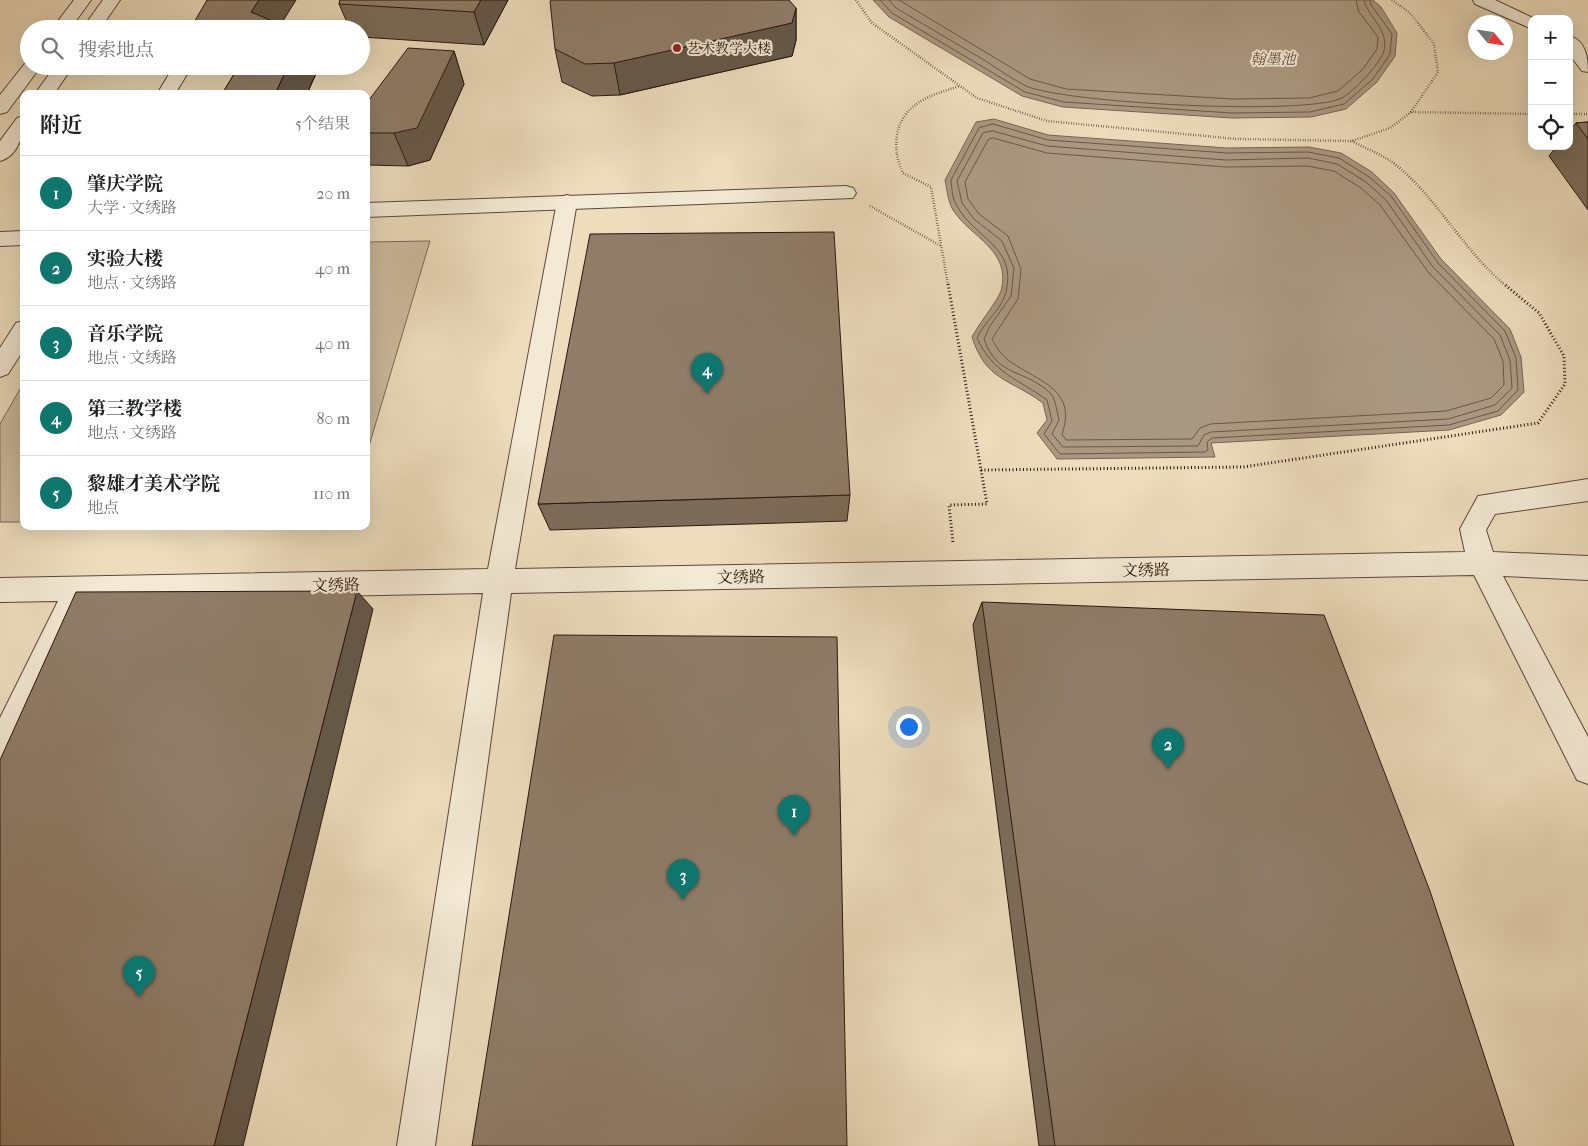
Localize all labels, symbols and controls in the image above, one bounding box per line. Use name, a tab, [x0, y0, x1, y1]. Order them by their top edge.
north arrow	[1468, 15, 1513, 60]
map controls	[1528, 15, 1573, 150]
button: +	[1528, 15, 1573, 60]
search box	[20, 20, 370, 75]
icon: search	[38, 34, 66, 62]
text: 搜索地点	[78, 39, 154, 61]
place label: 艺术教学大楼	[687, 40, 771, 57]
marker: 艺术教学大楼	[671, 42, 683, 54]
water label: 翰墨池	[1250, 50, 1297, 68]
button: −	[1528, 60, 1573, 105]
button: locate	[1528, 105, 1573, 150]
text: 附近	[40, 113, 82, 137]
text: 5个结果	[295, 114, 350, 133]
text: 肇庆学院	[87, 173, 163, 195]
text: 1	[53, 184, 59, 203]
text: 20 m	[316, 184, 350, 203]
text: 大学 · 文绣路	[87, 198, 177, 217]
text: 实验大楼	[87, 248, 163, 270]
text: 2	[52, 259, 60, 278]
text: 40 m	[315, 259, 350, 278]
text: 地点 · 文绣路	[87, 273, 177, 292]
text: 音乐学院	[87, 323, 163, 345]
text: 3	[53, 334, 59, 353]
text: 40 m	[315, 334, 350, 353]
text: 地点 · 文绣路	[87, 348, 177, 367]
pin: 4	[691, 353, 723, 394]
text: 第三教学楼	[87, 398, 182, 420]
text: 4	[51, 409, 61, 428]
text: 80 m	[316, 409, 350, 428]
text: 地点 · 文绣路	[87, 423, 177, 442]
text: 黎雄才美术学院	[87, 473, 220, 495]
text: 5	[53, 484, 59, 503]
text: 110 m	[313, 484, 350, 503]
text: 地点	[87, 498, 119, 517]
street label: 文绣路	[1122, 560, 1170, 580]
street label: 文绣路	[717, 567, 765, 587]
street label: 文绣路	[312, 575, 360, 595]
your location	[896, 714, 922, 740]
pin: 2	[1152, 728, 1184, 769]
pin: 1	[778, 795, 810, 836]
pin: 3	[667, 859, 699, 900]
pin: 5	[123, 956, 155, 997]

